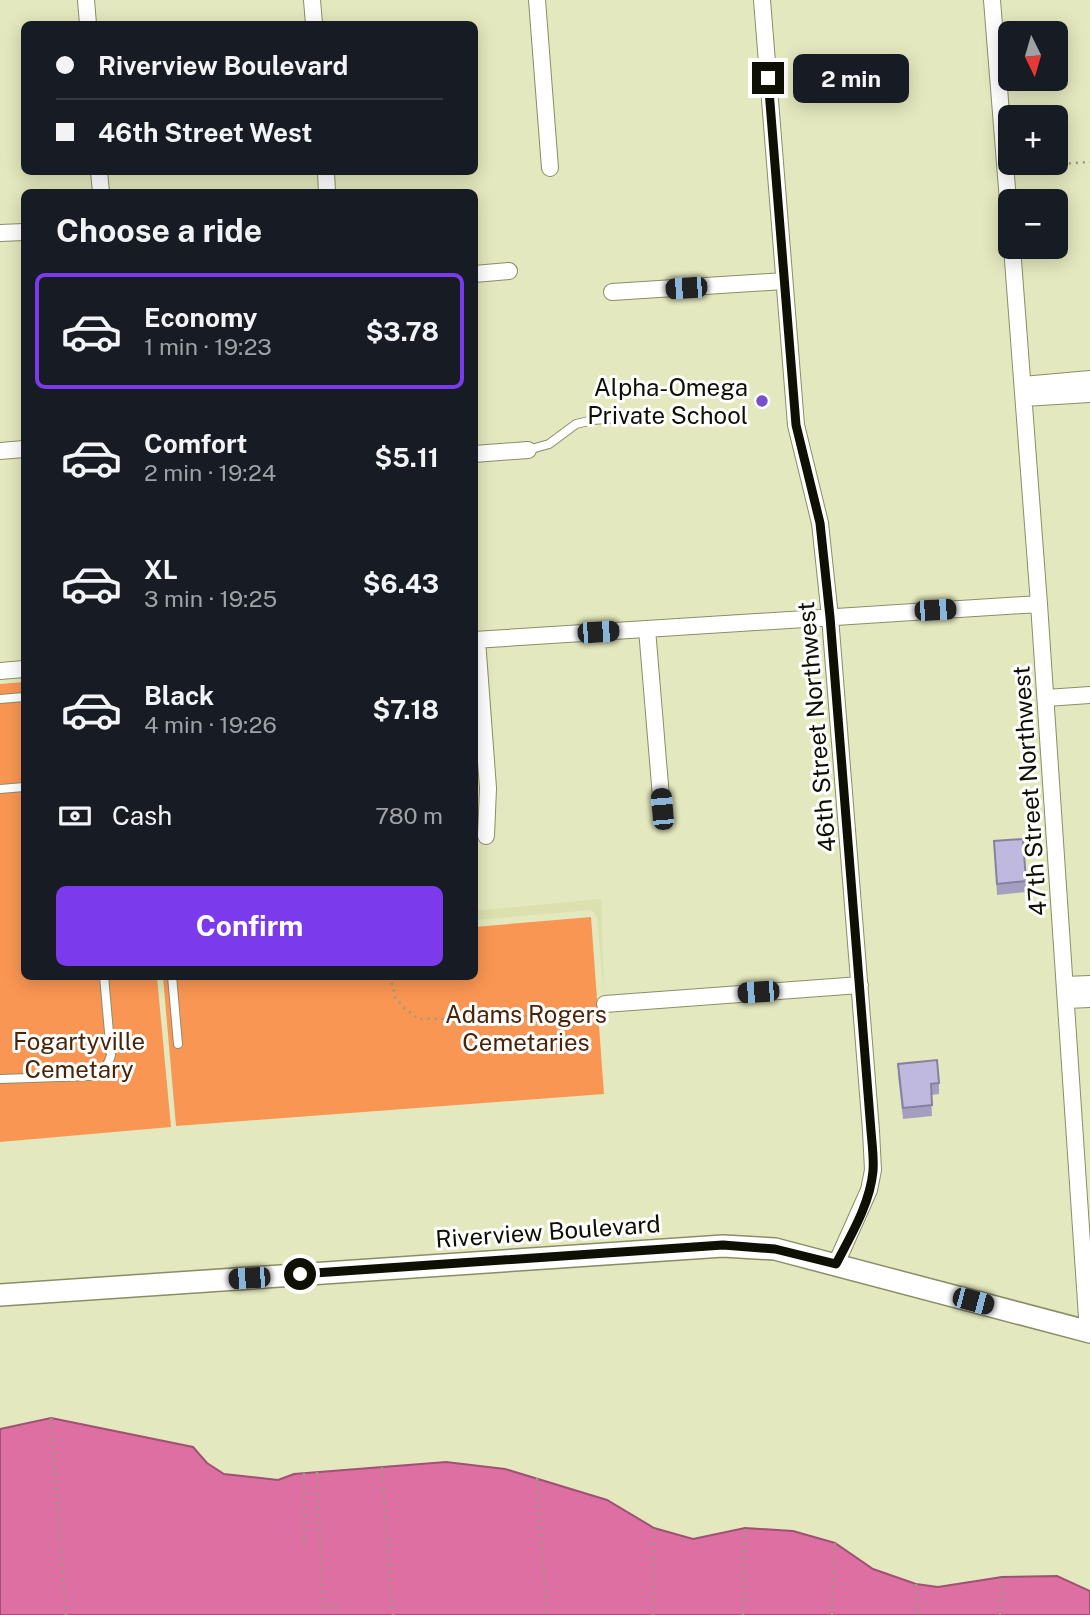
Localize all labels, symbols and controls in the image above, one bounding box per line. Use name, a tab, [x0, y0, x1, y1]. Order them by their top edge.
north arrow	[998, 21, 1068, 91]
map controls	[998, 21, 1068, 259]
text: Riverview Boulevard	[98, 50, 348, 81]
callout: 2 min	[792, 54, 908, 102]
route end	[752, 62, 784, 94]
text: 2 min	[821, 65, 881, 92]
button: +	[998, 105, 1068, 175]
text: 46th Street West	[98, 117, 312, 148]
button: −	[998, 189, 1068, 259]
text: Choose a ride	[56, 212, 262, 249]
car	[665, 276, 708, 300]
icon: car	[60, 300, 123, 363]
text: Economy	[144, 302, 257, 333]
text: $3.78	[366, 316, 439, 347]
text: 1 min · 19:23	[144, 333, 272, 360]
place label: Alpha-Omega Private School	[587, 373, 748, 429]
marker: Alpha-Omega Private School	[754, 393, 770, 409]
icon: car	[60, 426, 123, 489]
text: Comfort	[144, 428, 247, 459]
text: $5.11	[374, 442, 439, 473]
text: 2 min · 19:24	[144, 459, 276, 486]
icon: car	[60, 552, 123, 615]
text: XL	[144, 554, 178, 585]
text: $6.43	[363, 568, 439, 599]
text: 3 min · 19:25	[144, 585, 277, 612]
car	[914, 598, 957, 622]
street label: 46th Street Northwest	[791, 601, 841, 853]
car	[577, 620, 620, 644]
street label: 47th Street Northwest	[1006, 665, 1052, 917]
icon: car	[60, 678, 123, 741]
text: Black	[144, 680, 214, 711]
text: $7.18	[372, 694, 439, 725]
text: 4 min · 19:26	[144, 711, 277, 738]
car	[650, 787, 675, 831]
icon: cash	[56, 797, 94, 835]
text: Cash	[112, 800, 172, 831]
text: 780 m	[375, 802, 443, 829]
button: Confirm	[56, 886, 443, 966]
car	[737, 980, 780, 1004]
park label: Adams Rogers Cemetaries	[445, 1000, 607, 1056]
park label: Fogartyville Cemetary	[13, 1027, 145, 1083]
street label: Riverview Boulevard	[435, 1209, 661, 1253]
route start	[284, 1258, 316, 1290]
car	[228, 1266, 271, 1290]
car	[950, 1285, 997, 1317]

